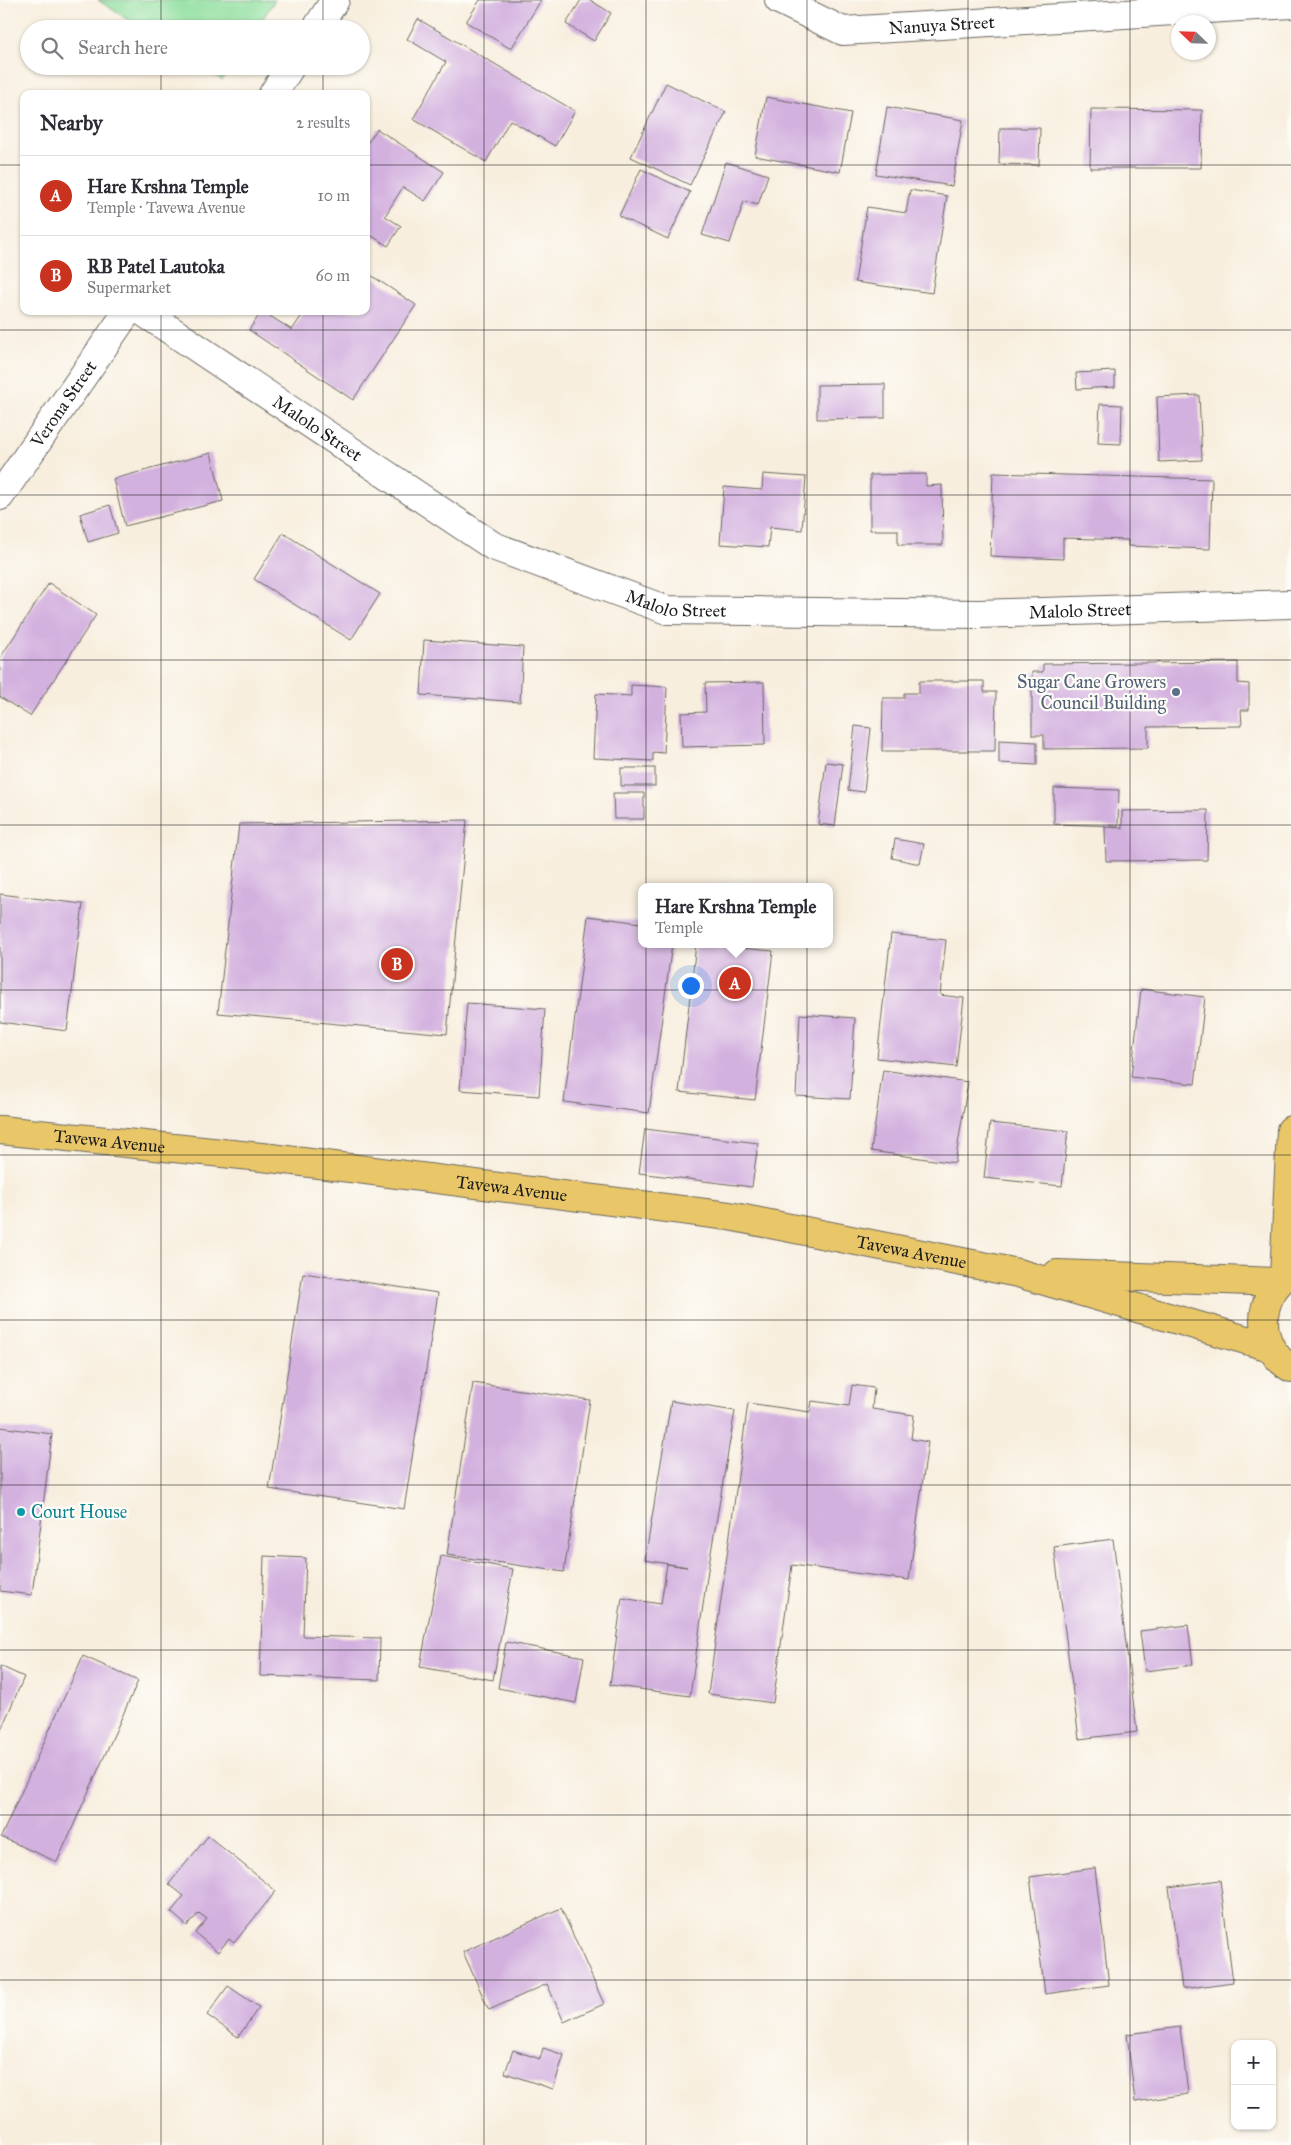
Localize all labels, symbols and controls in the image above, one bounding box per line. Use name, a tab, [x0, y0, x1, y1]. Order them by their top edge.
street label: Nanuya Street	[888, 11, 996, 39]
north arrow	[1171, 15, 1216, 60]
search box	[20, 20, 370, 75]
icon: search	[38, 34, 66, 62]
text: Search here	[78, 36, 168, 59]
text: Nearby	[40, 110, 103, 136]
text: 2 results	[296, 113, 350, 132]
text: Hare Krshna Temple	[87, 175, 249, 198]
text: A	[51, 186, 61, 205]
text: 10 m	[318, 186, 350, 205]
text: Temple · Tavewa Avenue	[87, 198, 245, 217]
text: RB Patel Lautoka	[87, 255, 225, 278]
text: B	[51, 266, 61, 285]
text: 60 m	[316, 266, 350, 285]
text: Supermarket	[87, 278, 171, 297]
street label: Verona Street	[25, 356, 102, 452]
street label: Malolo Street	[269, 391, 367, 466]
street label: Malolo Street	[623, 585, 727, 622]
street label: Malolo Street	[1028, 598, 1132, 623]
place label: Sugar Cane Growers Council Building	[1017, 671, 1167, 715]
marker: Sugar Cane Growers Council Building	[1170, 686, 1182, 698]
popup	[638, 883, 833, 948]
text: Hare Krshna Temple	[655, 895, 816, 918]
text: Temple	[655, 918, 703, 937]
pin: B	[381, 945, 413, 983]
pin: A	[719, 964, 751, 1002]
your location	[678, 973, 704, 999]
street label: Tavewa Avenue	[53, 1125, 166, 1158]
street label: Tavewa Avenue	[455, 1171, 569, 1206]
street label: Tavewa Avenue	[854, 1230, 968, 1274]
place label: Court House	[31, 1501, 127, 1523]
marker: Court House	[15, 1506, 27, 1518]
map controls	[1231, 2040, 1276, 2130]
button: +	[1231, 2040, 1276, 2085]
button: −	[1231, 2085, 1276, 2130]

